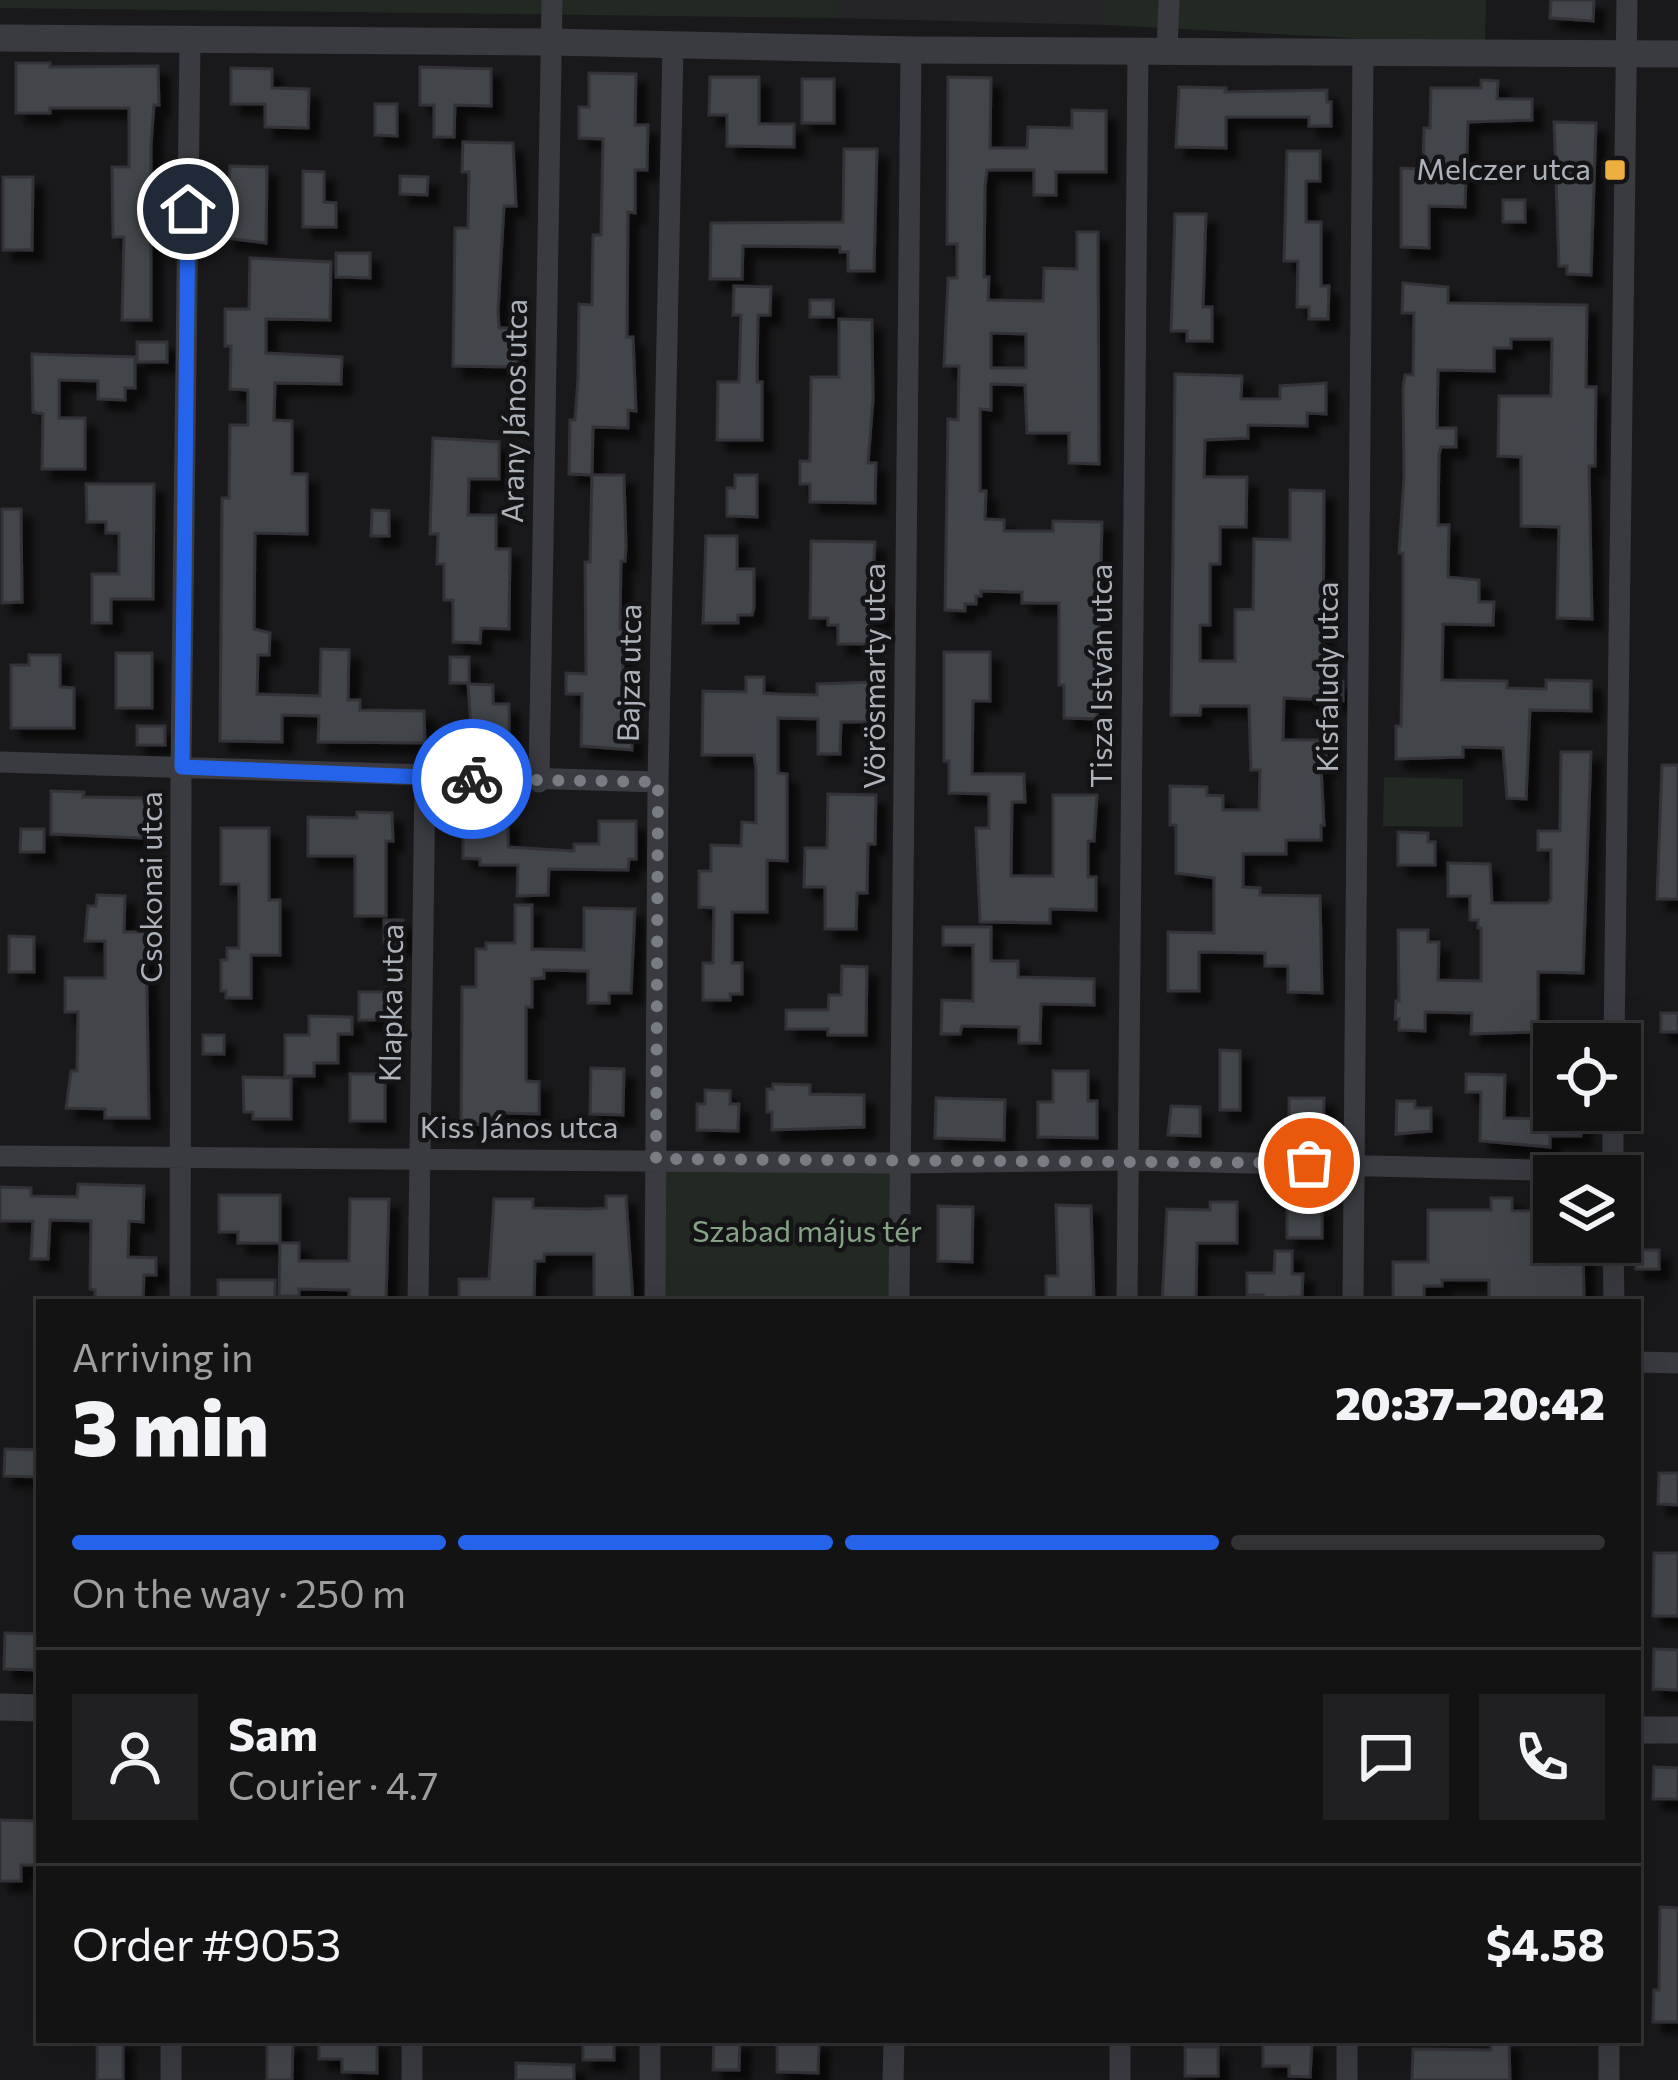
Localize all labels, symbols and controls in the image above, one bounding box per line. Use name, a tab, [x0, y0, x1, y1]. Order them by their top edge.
place label: Melczer utca	[1416, 149, 1591, 186]
marker: Melczer utca	[1602, 157, 1628, 183]
pin	[137, 158, 239, 260]
icon: home	[155, 176, 221, 242]
street label: Arany János utca	[492, 299, 533, 523]
street label: Vörösmarty utca	[854, 563, 891, 789]
street label: Tisza István utca	[1081, 564, 1118, 788]
street label: Kisfaludy utca	[1307, 581, 1344, 773]
street label: Bajza utca	[608, 603, 647, 742]
courier	[412, 719, 532, 839]
icon: bike	[439, 746, 505, 812]
street label: Csokonai utca	[131, 791, 168, 983]
street label: Klapka utca	[370, 924, 409, 1082]
map controls	[1533, 1023, 1641, 1263]
button: locate	[1533, 1023, 1641, 1131]
street label: Kiss János utca	[420, 1107, 618, 1144]
pin	[1258, 1112, 1360, 1214]
icon: bag	[1276, 1130, 1342, 1196]
button: layers	[1533, 1155, 1641, 1263]
park label: Szabad május tér	[692, 1211, 922, 1248]
text: Arriving in	[72, 1332, 253, 1380]
text: 20:37–20:42	[1335, 1374, 1605, 1429]
text: 3 min	[72, 1377, 269, 1472]
text: On the way · 250 m	[72, 1568, 406, 1616]
button: person	[72, 1694, 198, 1820]
button: chat	[1323, 1694, 1449, 1820]
button: phone	[1479, 1694, 1605, 1820]
text: Sam	[228, 1705, 318, 1760]
text: Courier · 4.7	[228, 1760, 438, 1808]
text: Order #9053	[72, 1915, 341, 1970]
text: $4.58	[1486, 1915, 1605, 1970]

